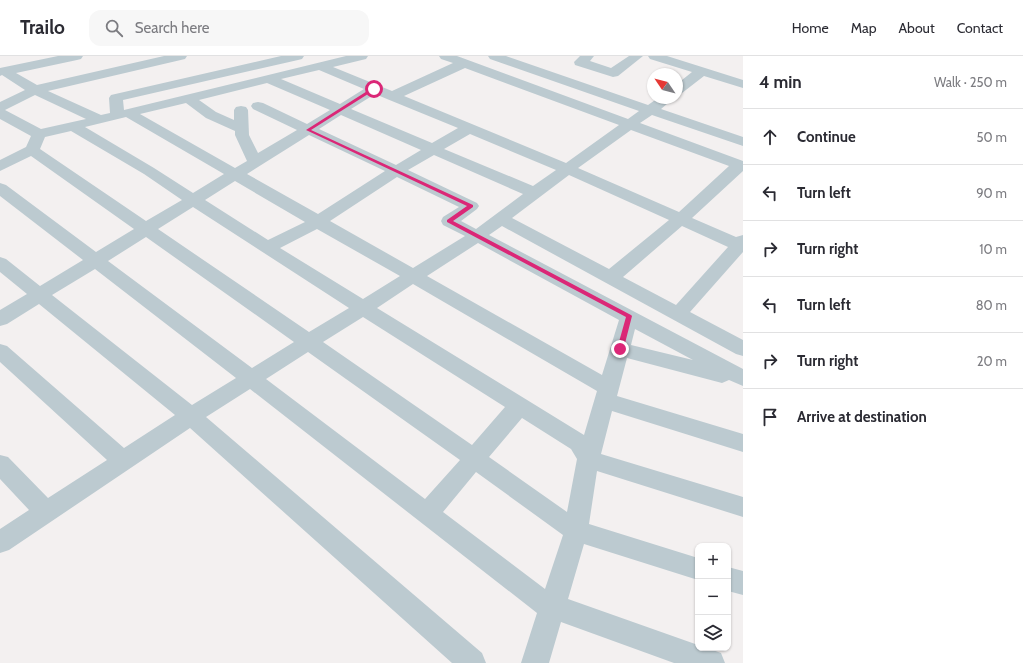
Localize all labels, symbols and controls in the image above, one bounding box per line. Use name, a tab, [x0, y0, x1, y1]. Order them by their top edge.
search box	[89, 10, 369, 46]
text: Trailo	[20, 16, 65, 39]
icon: search	[103, 17, 125, 39]
text: Search here	[135, 19, 209, 37]
text: Home	[792, 19, 829, 37]
text: Map	[851, 19, 876, 37]
text: About	[898, 19, 935, 37]
text: Contact	[957, 19, 1003, 37]
north arrow	[647, 68, 683, 104]
text: 4 min	[759, 72, 802, 92]
text: Walk · 250 m	[934, 74, 1007, 90]
route start	[365, 80, 383, 98]
icon: ahead	[759, 126, 781, 148]
text: Continue	[797, 128, 856, 146]
text: 50 m	[977, 129, 1007, 145]
icon: left	[759, 182, 781, 204]
text: Turn left	[797, 184, 851, 202]
text: 90 m	[976, 185, 1007, 201]
icon: right	[759, 238, 781, 260]
text: Turn right	[797, 240, 858, 258]
text: 10 m	[979, 241, 1007, 257]
icon: left	[759, 294, 781, 316]
text: Turn left	[797, 296, 851, 314]
text: 80 m	[976, 297, 1007, 313]
route end	[611, 340, 629, 358]
icon: right	[759, 350, 781, 372]
text: Turn right	[797, 352, 858, 370]
text: 20 m	[977, 353, 1007, 369]
icon: arrive	[759, 406, 781, 428]
text: Arrive at destination	[797, 408, 927, 426]
map controls	[695, 543, 731, 651]
button: +	[695, 543, 731, 579]
button: −	[695, 579, 731, 615]
button: layers	[695, 615, 731, 651]

